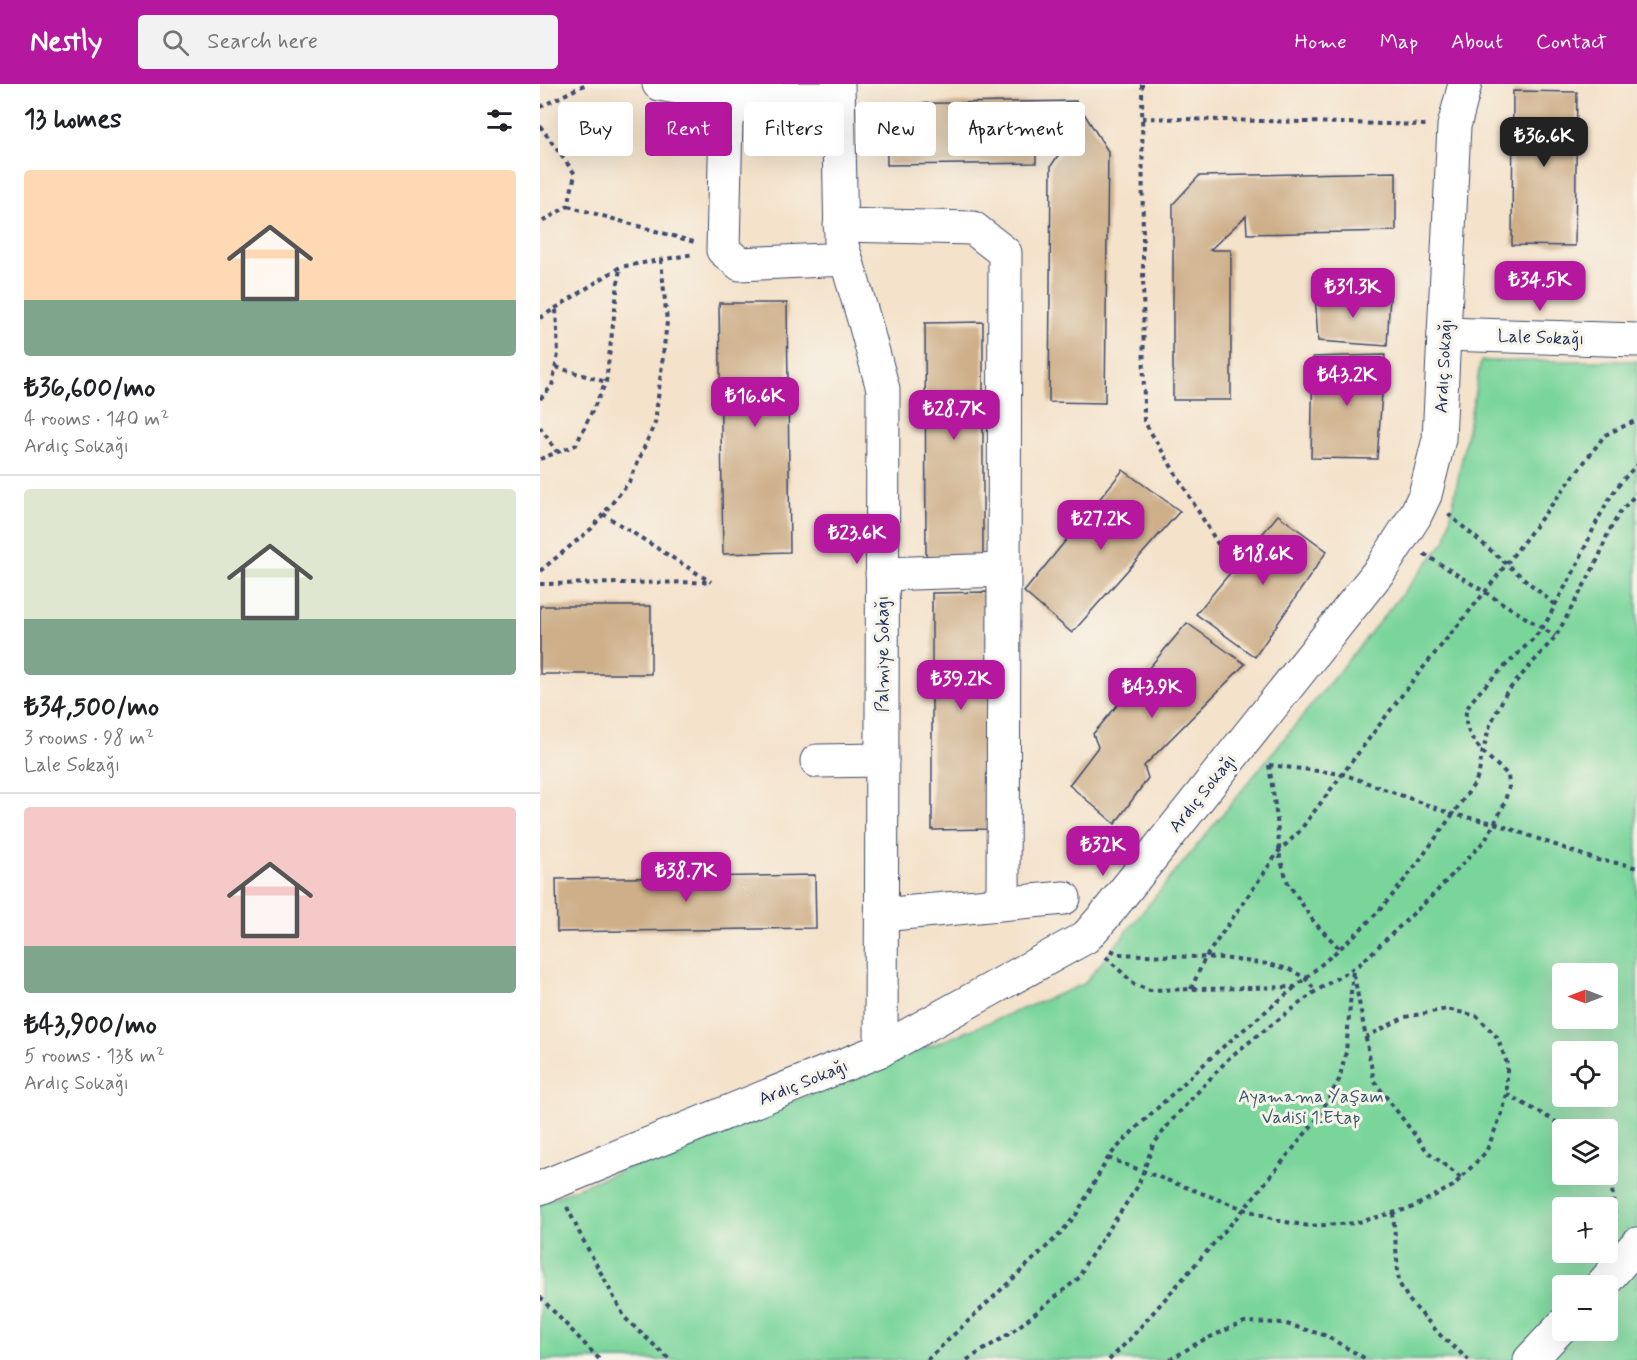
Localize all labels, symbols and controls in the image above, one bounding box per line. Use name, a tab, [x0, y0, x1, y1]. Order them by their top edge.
search box	[138, 15, 558, 69]
text: Nestly	[30, 24, 102, 61]
icon: search	[159, 26, 192, 59]
text: Search here	[207, 28, 318, 56]
text: Home	[1295, 28, 1347, 56]
text: Map	[1380, 28, 1418, 56]
text: About	[1451, 28, 1503, 56]
text: Contact	[1536, 28, 1607, 56]
chip: Buy	[558, 102, 633, 156]
chip: Rent	[645, 102, 732, 156]
chip: Filters	[744, 102, 844, 156]
chip: New	[856, 102, 936, 156]
chip: Apartment	[948, 102, 1085, 156]
text: 13 homes	[24, 103, 122, 137]
icon: filters	[483, 104, 516, 137]
pin: ₺36.6K	[1495, 117, 1593, 168]
text: ₺36.6K	[1514, 123, 1574, 150]
icon: home	[216, 209, 324, 317]
pin: ₺34.5K	[1491, 261, 1589, 312]
text: ₺34.5K	[1509, 267, 1571, 294]
pin: ₺31.3K	[1304, 268, 1402, 319]
text: ₺31.3K	[1325, 274, 1381, 301]
street label: Ardıç Sokağı	[1430, 318, 1458, 414]
street label: Lale Sokağı	[1497, 324, 1585, 352]
pin: ₺43.2K	[1298, 356, 1396, 407]
text: ₺43.2K	[1317, 362, 1377, 389]
text: ₺36,600/mo	[24, 372, 155, 406]
pin: ₺16.6K	[706, 377, 804, 428]
text: ₺16.6K	[725, 383, 785, 410]
pin: ₺28.7K	[905, 390, 1003, 441]
text: ₺28.7K	[923, 396, 985, 423]
text: 4 rooms · 140 m²	[24, 406, 169, 433]
text: Ardıç Sokağı	[24, 433, 129, 460]
pin: ₺27.2K	[1052, 500, 1150, 551]
text: ₺27.2K	[1071, 506, 1131, 533]
pin: ₺23.6K	[808, 514, 906, 565]
text: ₺23.6K	[828, 520, 886, 547]
icon: home	[216, 528, 324, 636]
pin: ₺18.6K	[1214, 535, 1312, 586]
text: ₺18.6K	[1233, 541, 1293, 568]
street label: Palmiye Sokağı	[871, 596, 895, 712]
pin: ₺39.2K	[912, 660, 1010, 711]
text: ₺39.2K	[931, 666, 991, 693]
pin: ₺43.9K	[1103, 668, 1201, 719]
text: ₺43.9K	[1122, 674, 1182, 701]
text: ₺34,500/mo	[24, 691, 159, 725]
text: 3 rooms · 98 m²	[24, 725, 154, 752]
street label: Ardıç Sokağı	[1164, 749, 1242, 838]
text: Lale Sokağı	[24, 752, 120, 779]
pin: ₺32K	[1067, 826, 1139, 877]
text: ₺32K	[1080, 832, 1126, 859]
icon: home	[216, 846, 324, 954]
pin: ₺38.7K	[637, 852, 735, 903]
text: ₺38.7K	[655, 858, 717, 885]
north arrow	[1552, 963, 1618, 1029]
map controls	[1552, 963, 1618, 1341]
text: ₺43,900/mo	[24, 1009, 157, 1043]
button: locate	[1552, 1041, 1618, 1107]
text: 5 rooms · 138 m²	[24, 1043, 165, 1070]
street label: Ardıç Sokağı	[755, 1054, 852, 1112]
text: Ardıç Sokağı	[24, 1070, 129, 1097]
park label: Ayamama Yaşam Vadisi 1.Etap	[1238, 1085, 1384, 1130]
button: layers	[1552, 1119, 1618, 1185]
button: +	[1552, 1197, 1618, 1263]
button: −	[1552, 1275, 1618, 1341]

